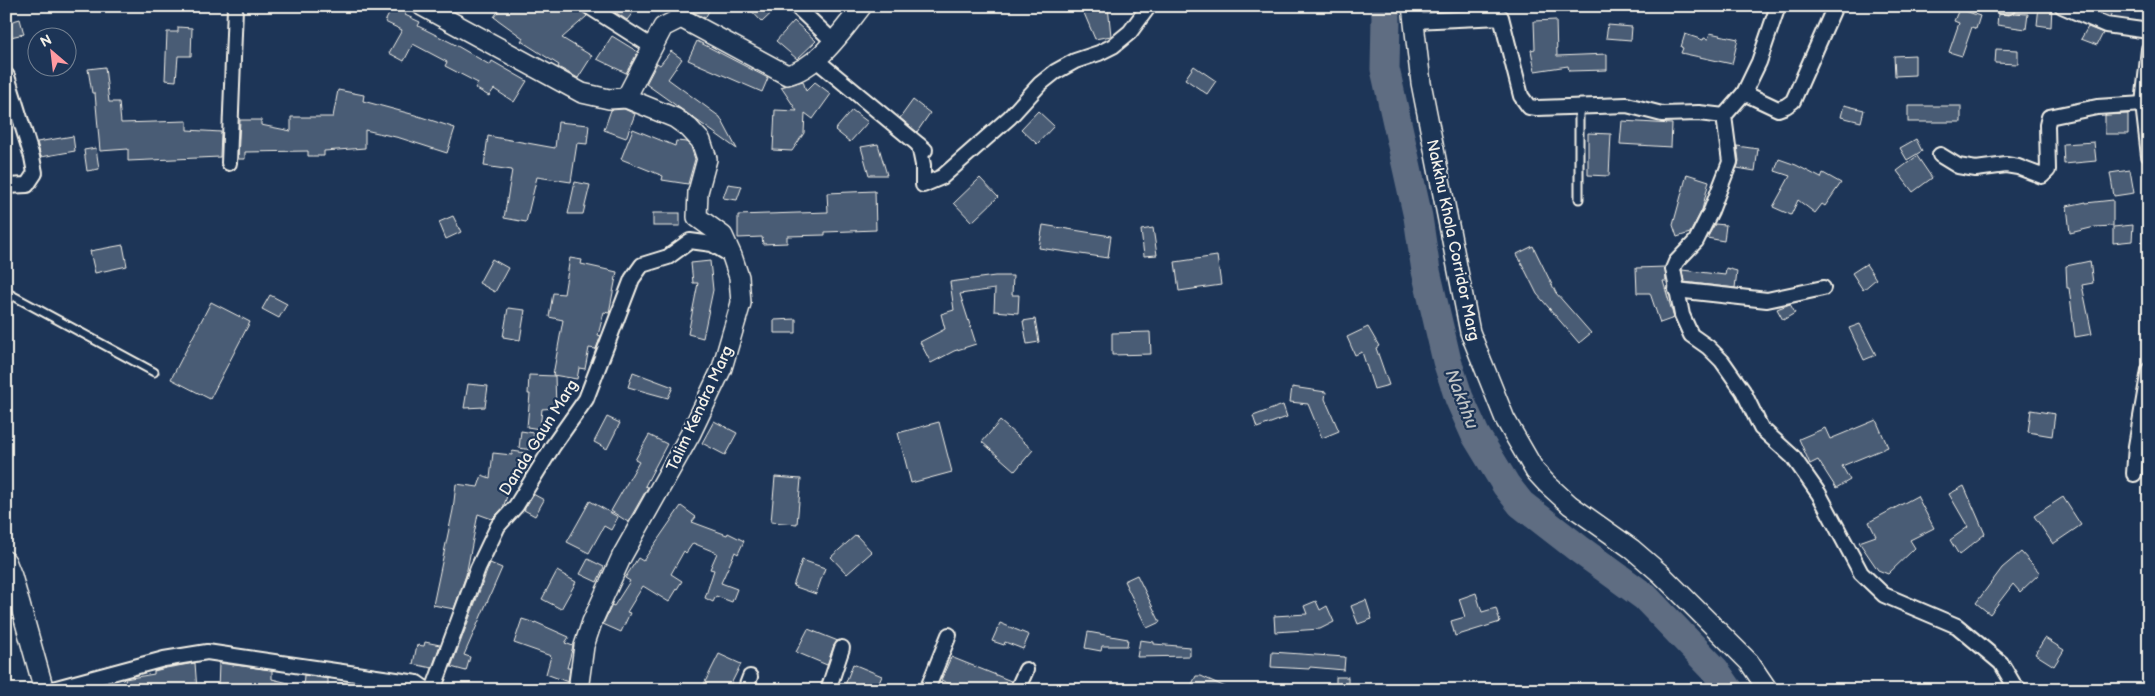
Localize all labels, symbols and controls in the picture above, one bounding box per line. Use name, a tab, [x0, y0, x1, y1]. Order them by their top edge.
north arrow	[28, 28, 78, 78]
text: N	[37, 31, 55, 51]
street label: Nakkhu Khola Corridor Marg	[1422, 138, 1483, 343]
street label: Talim Kendra Marg	[663, 343, 738, 474]
water label: Nakhhu	[1441, 366, 1482, 432]
street label: Danda Gaun Marg	[496, 376, 583, 499]

